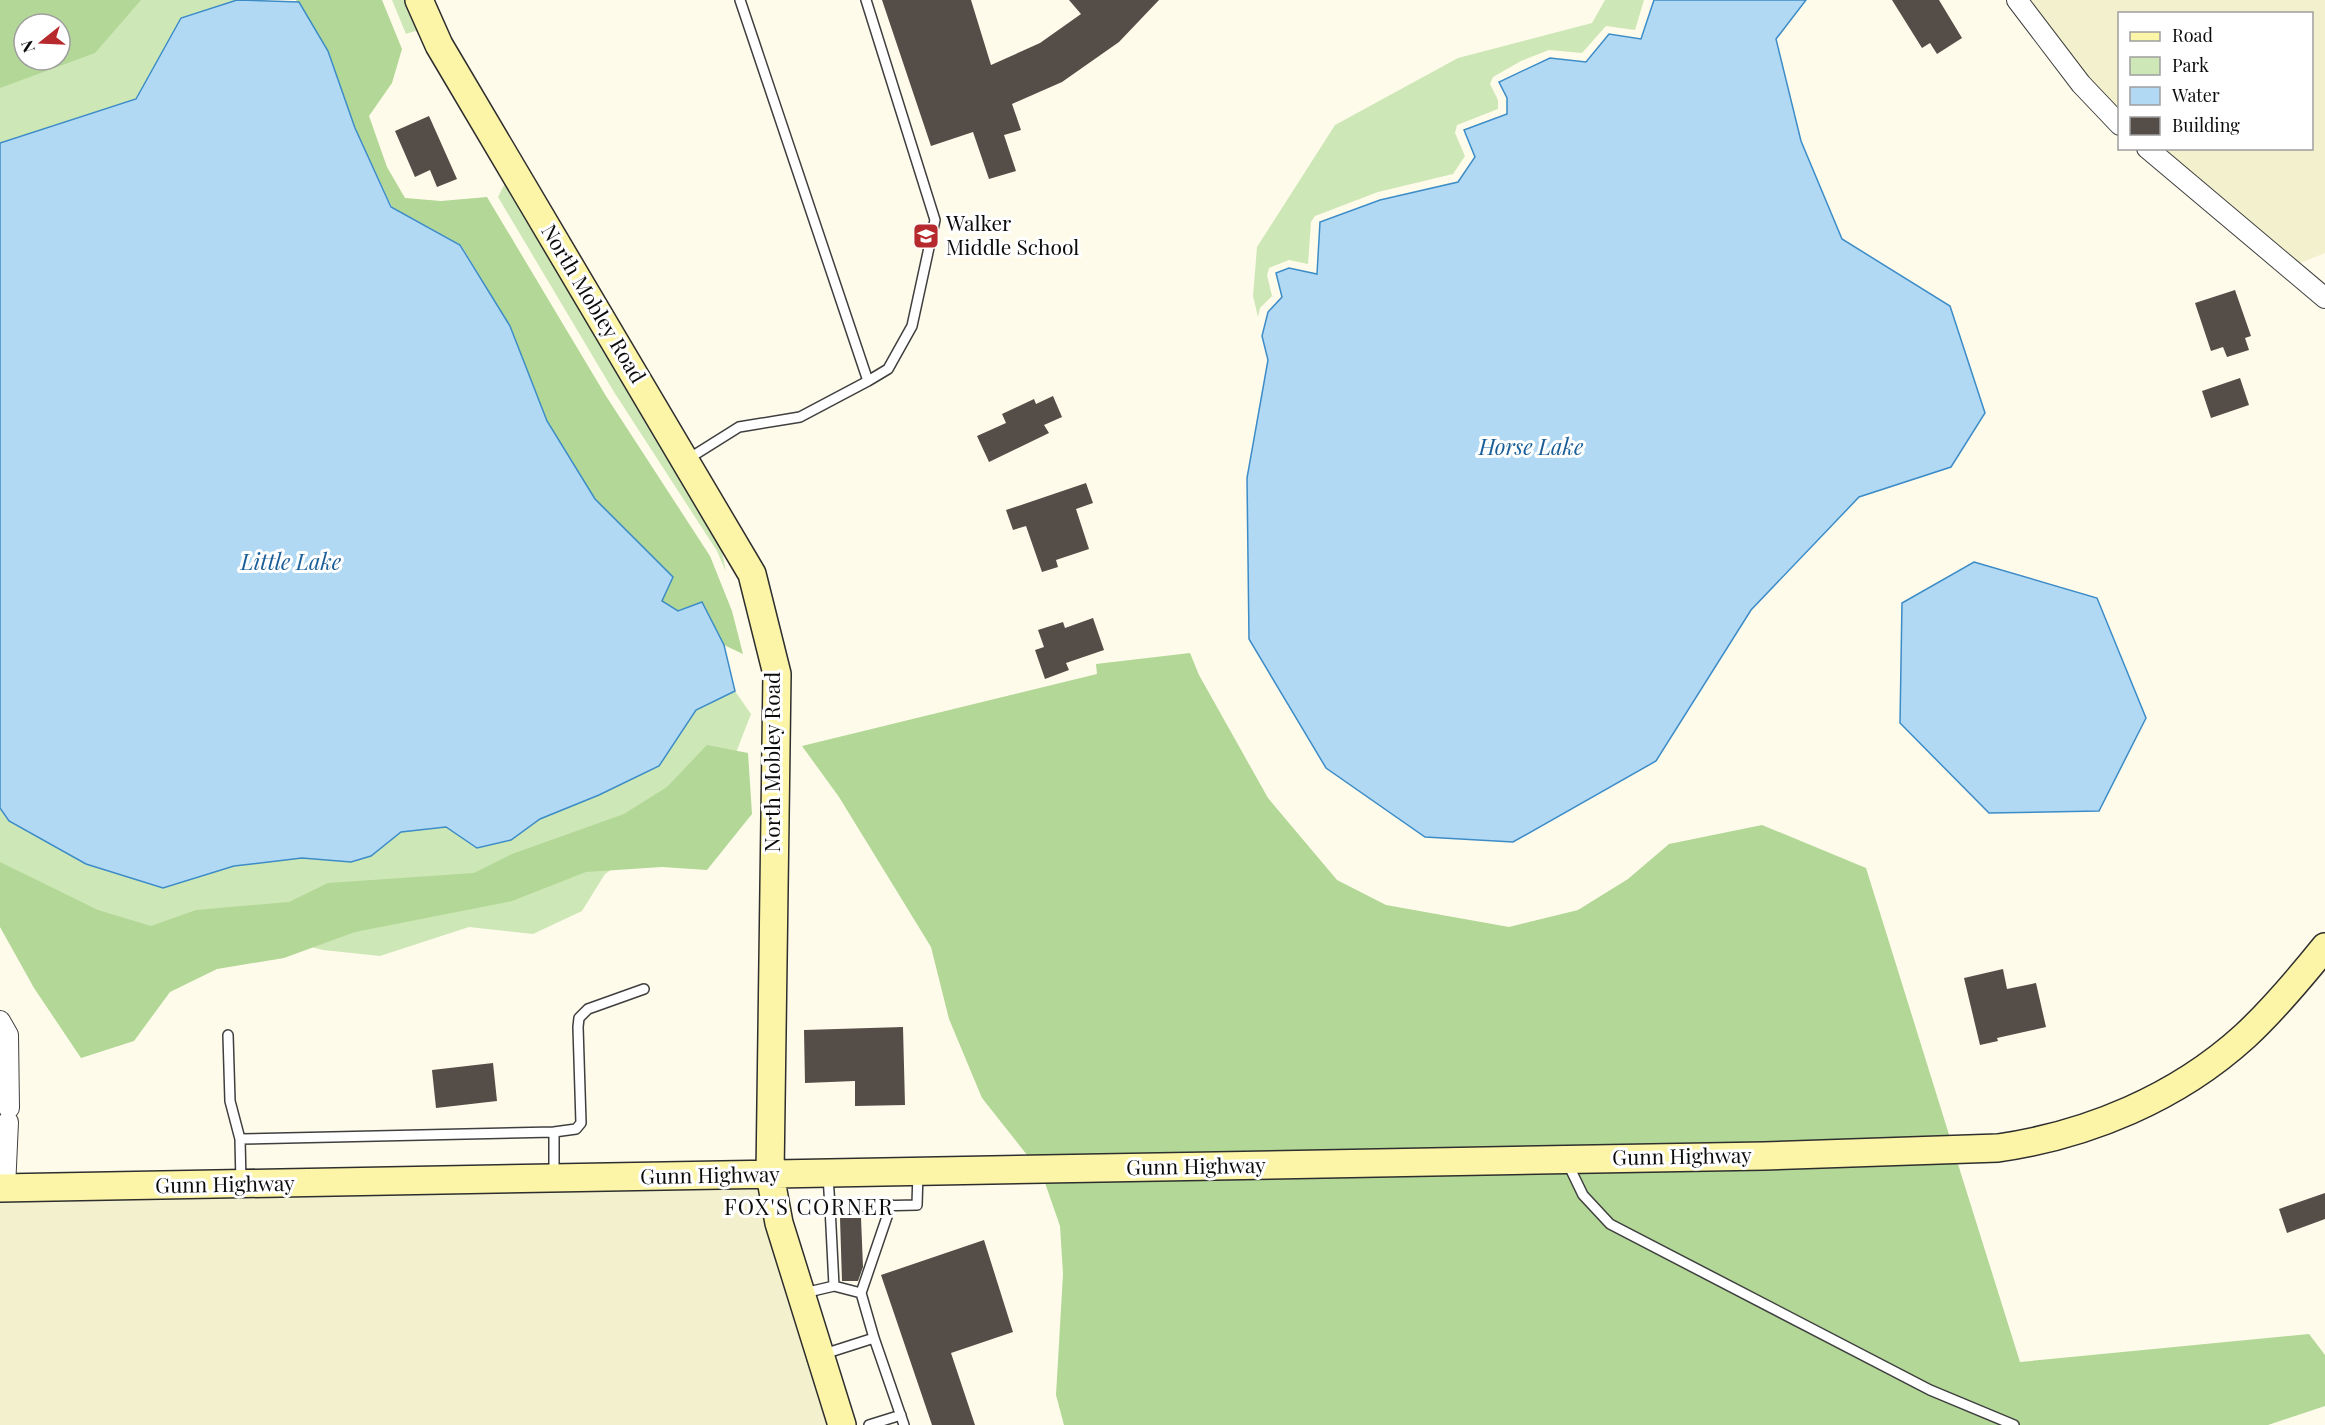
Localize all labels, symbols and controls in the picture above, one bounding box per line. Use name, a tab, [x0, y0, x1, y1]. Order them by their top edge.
north arrow	[12, 12, 72, 72]
legend	[2118, 12, 2313, 150]
text: Road	[2172, 23, 2213, 47]
text: N	[15, 38, 39, 56]
text: Park	[2172, 53, 2209, 77]
text: Water	[2171, 83, 2220, 107]
text: Building	[2172, 113, 2240, 137]
place label: Walker Middle School	[945, 208, 1079, 260]
street label: North Mobley Road	[536, 218, 653, 388]
school or university icon: Walker Middle School	[911, 221, 941, 251]
water label: Horse Lake	[1478, 431, 1584, 461]
water label: Little Lake	[240, 546, 342, 576]
street label: North Mobley Road	[757, 672, 785, 852]
street label: Gunn Highway	[1612, 1140, 1752, 1170]
street label: Gunn Highway	[1126, 1150, 1266, 1180]
street label: Gunn Highway	[640, 1159, 780, 1189]
street label: Gunn Highway	[155, 1168, 295, 1198]
district label: FOX'S CORNER	[724, 1191, 894, 1221]

